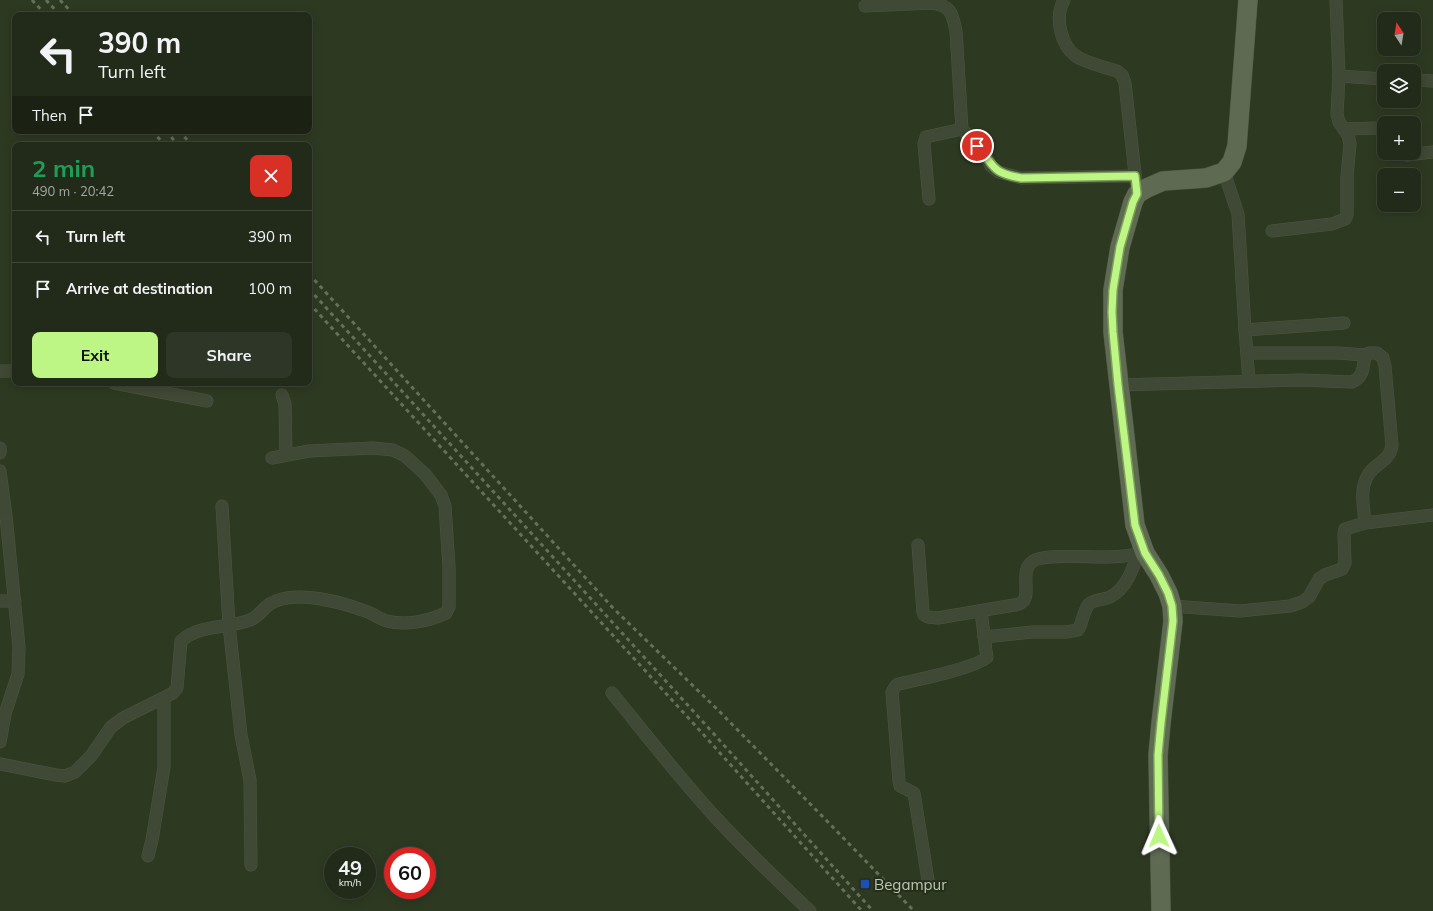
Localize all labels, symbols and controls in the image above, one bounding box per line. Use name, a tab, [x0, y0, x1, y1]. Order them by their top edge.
north arrow	[1377, 12, 1421, 56]
map controls	[1377, 12, 1421, 212]
text: 390 m	[98, 25, 181, 60]
icon: left	[32, 28, 84, 80]
text: Turn left	[98, 60, 166, 83]
button: layers	[1377, 64, 1421, 108]
icon: arrive	[75, 104, 97, 126]
text: Then	[32, 106, 67, 125]
button: +	[1377, 116, 1421, 160]
pin	[960, 129, 994, 163]
icon: arrive	[966, 135, 988, 157]
text: 2 min	[32, 153, 95, 183]
button: close	[250, 155, 292, 197]
button: −	[1377, 168, 1421, 212]
text: 490 m · 20:42	[32, 183, 114, 199]
icon: left	[32, 226, 54, 248]
text: Turn left	[66, 227, 125, 246]
text: 390 m	[248, 227, 292, 246]
icon: arrive	[32, 278, 54, 300]
text: Arrive at destination	[66, 279, 213, 298]
text: 100 m	[248, 279, 292, 298]
button: Exit	[32, 332, 158, 378]
button: Share	[166, 332, 292, 378]
position arrow	[1138, 815, 1180, 857]
speed limit sign: 60	[384, 847, 436, 899]
text: 49	[338, 855, 362, 880]
place label: Begampur	[874, 875, 947, 894]
text: km/h	[339, 876, 361, 889]
marker: Begampur	[859, 878, 871, 890]

